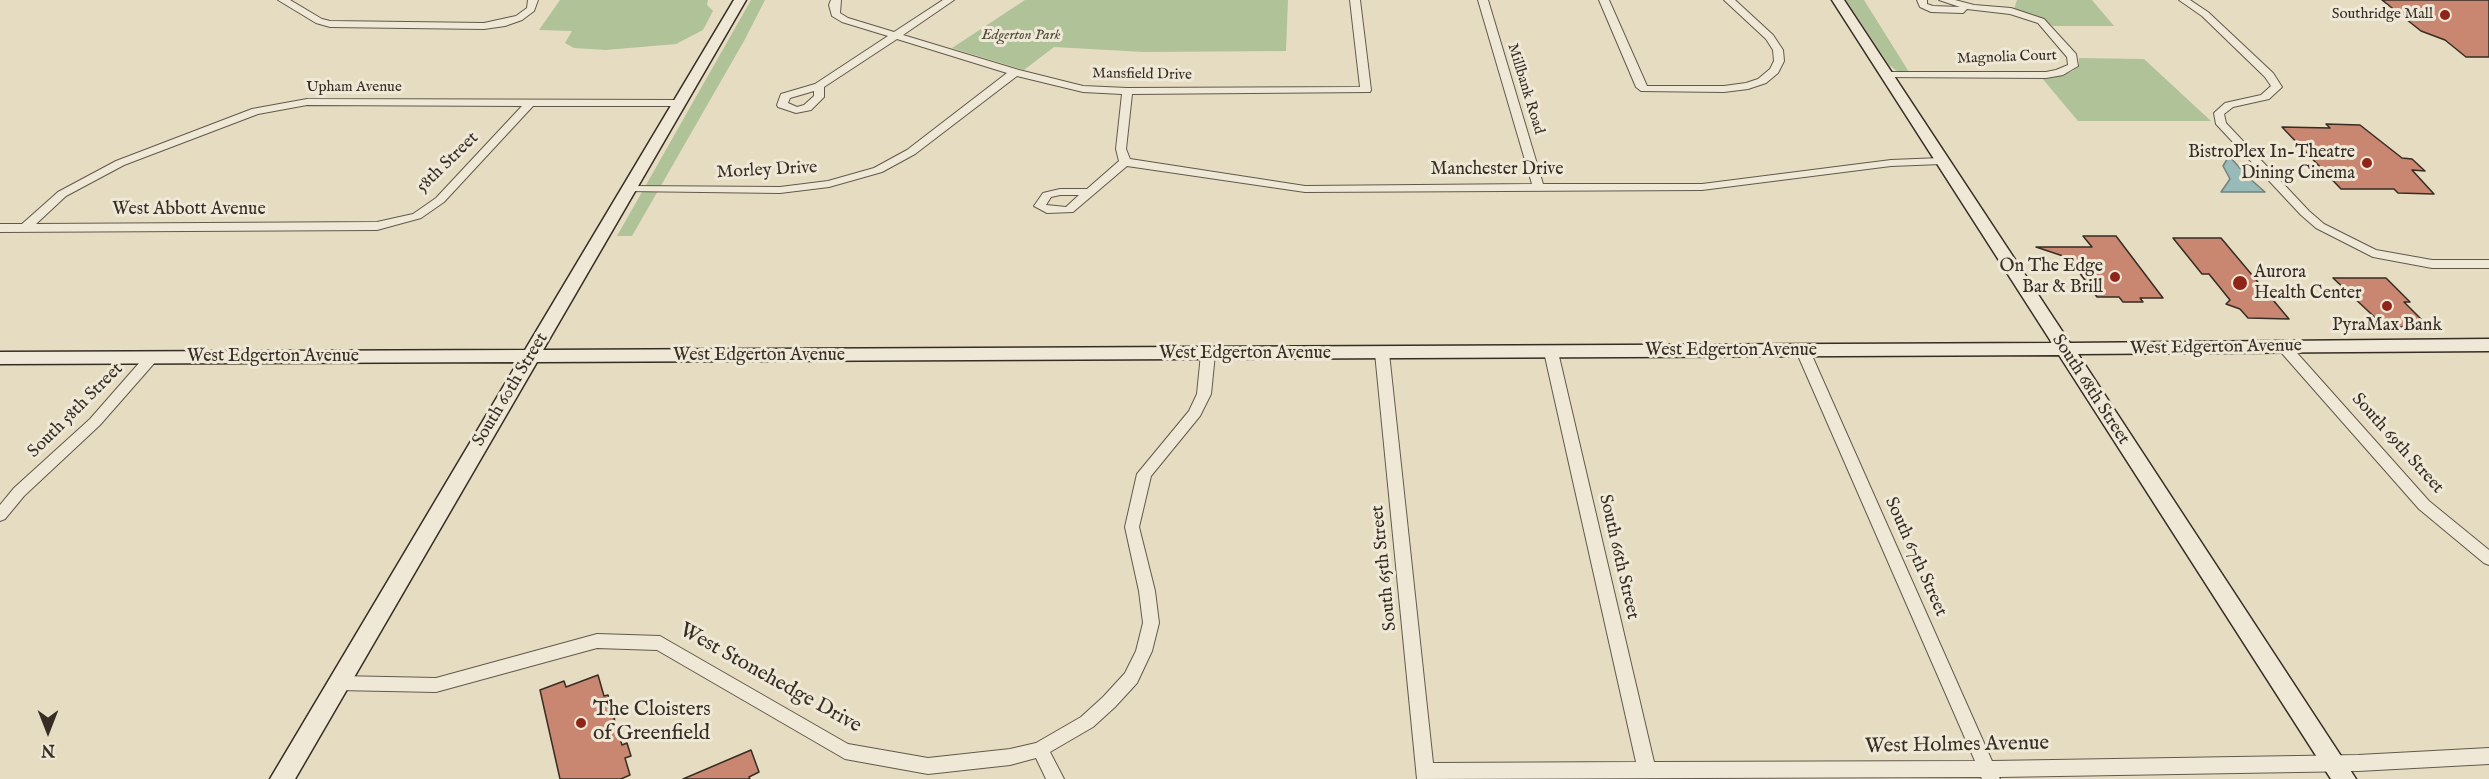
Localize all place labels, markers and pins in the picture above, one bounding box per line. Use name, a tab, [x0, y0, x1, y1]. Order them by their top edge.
place label: Southridge Mall	[2332, 6, 2433, 24]
marker: Southridge Mall	[2438, 8, 2452, 22]
place label: BistroPlex In-Theatre Dining Cinema	[2188, 142, 2355, 184]
marker: BistroPlex In-Theatre Dining Cinema	[2360, 156, 2374, 170]
place label: On The Edge Bar & Brill	[2000, 256, 2103, 298]
place label: Aurora Health Center	[2254, 262, 2362, 304]
marker: On The Edge Bar & Brill	[2108, 270, 2122, 284]
marker: Aurora Health Center	[2231, 274, 2249, 292]
marker: PyraMax Bank	[2380, 299, 2394, 313]
place label: PyraMax Bank	[2332, 315, 2442, 337]
place label: The Cloisters of Greenfield	[593, 698, 711, 748]
marker: The Cloisters of Greenfield	[574, 716, 588, 730]

